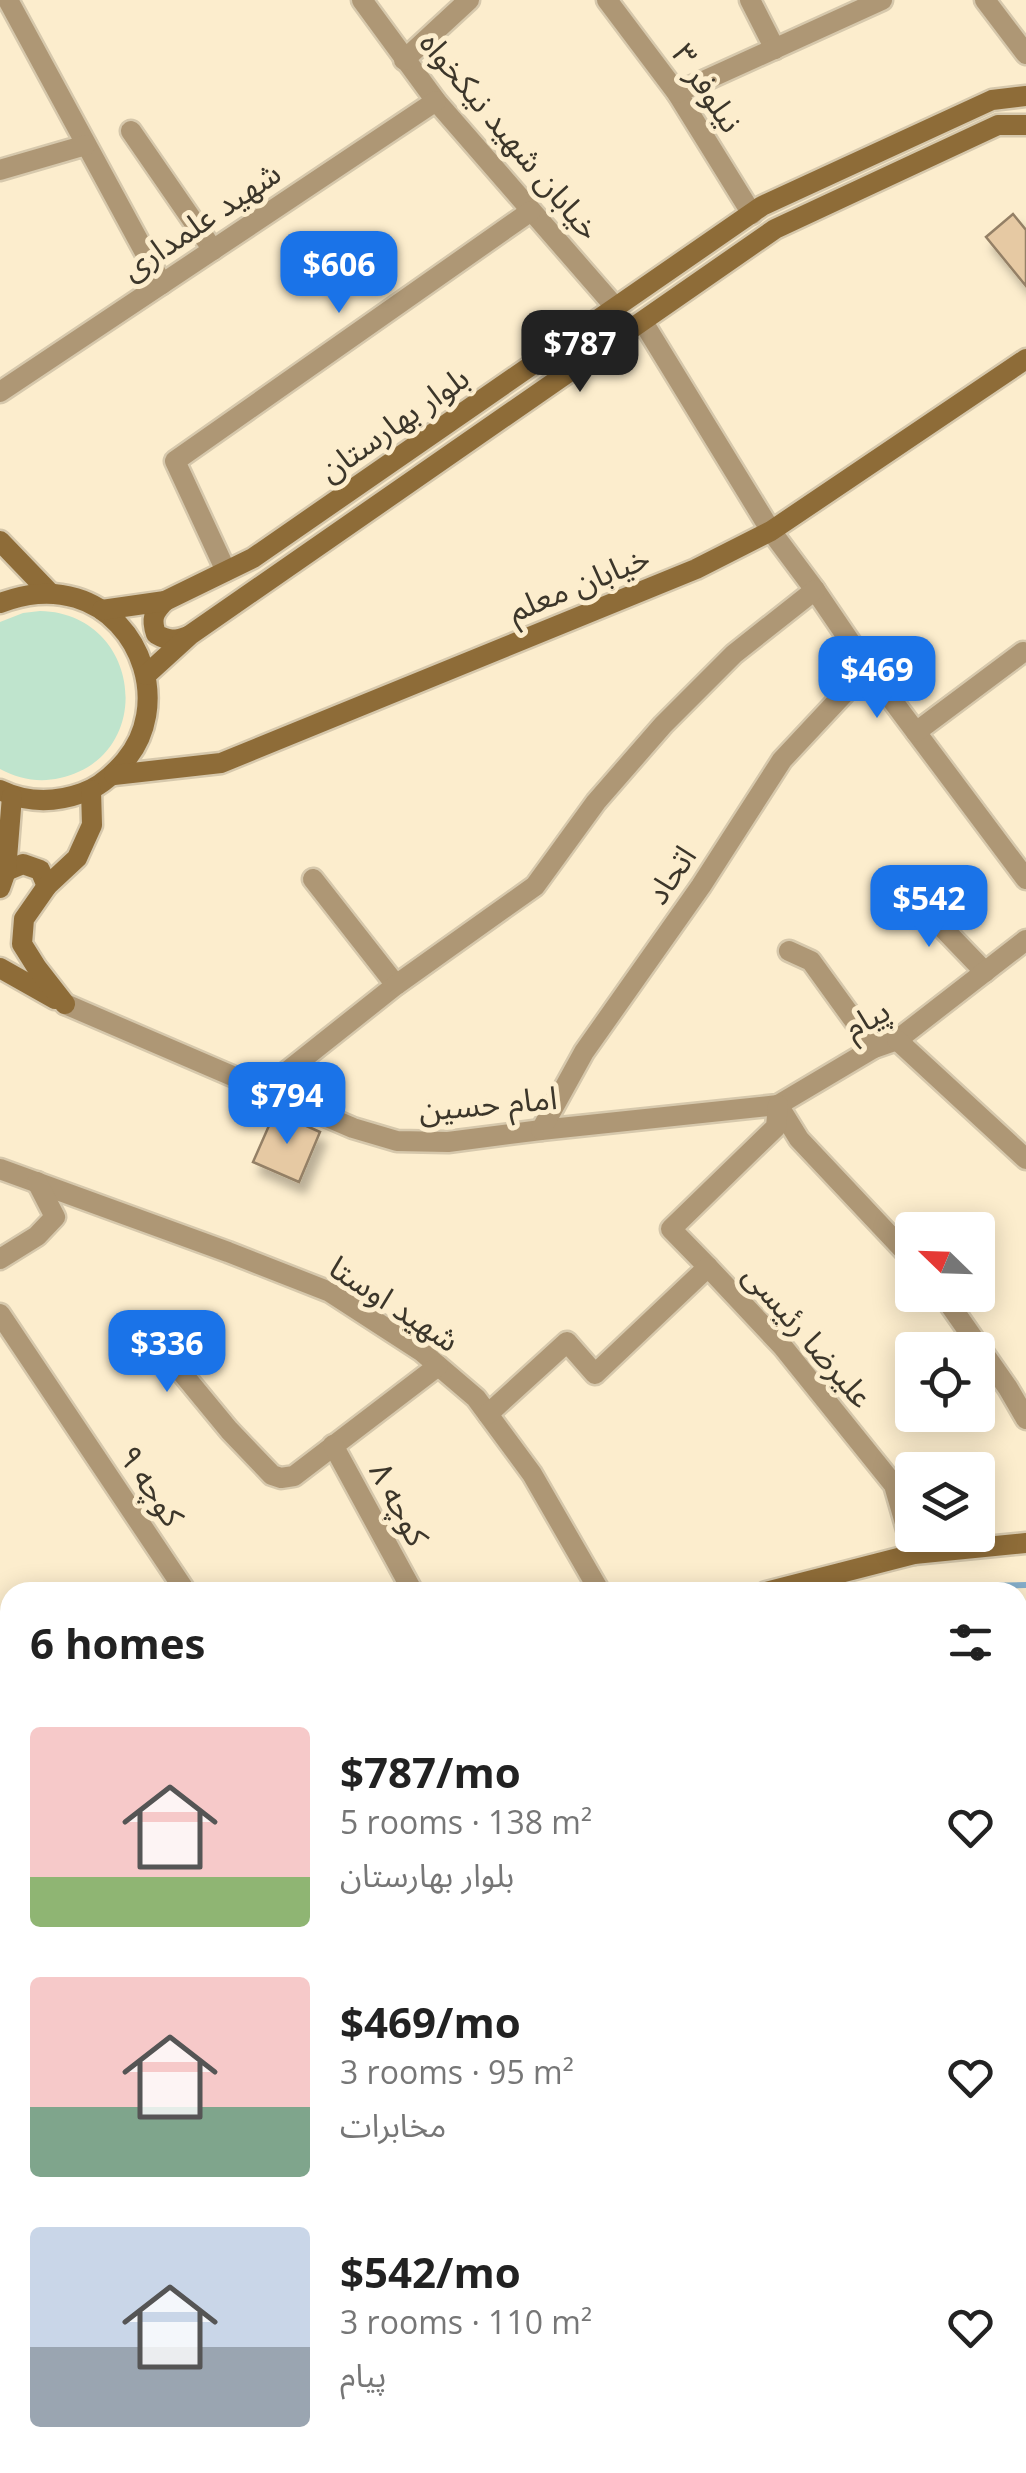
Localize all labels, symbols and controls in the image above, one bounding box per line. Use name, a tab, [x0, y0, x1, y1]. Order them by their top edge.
street label: خیابان شهید نیکخواه	[411, 22, 611, 248]
street label: نیلوفر ۳	[663, 34, 754, 140]
street label: شهید علمداری	[112, 151, 288, 289]
pin: $606	[280, 231, 398, 316]
text: $606	[302, 242, 376, 285]
pin: $787	[521, 310, 639, 395]
text: $787	[543, 321, 617, 364]
street label: بلوار بهارستان	[309, 355, 477, 490]
street label: خیابان معلم	[501, 535, 657, 634]
pin: $469	[818, 636, 936, 721]
text: $469	[840, 647, 914, 690]
street label: اتحاد	[635, 836, 705, 912]
pin: $542	[870, 865, 988, 950]
text: $542	[892, 876, 966, 919]
street label: پیام	[836, 988, 899, 1051]
pin: $794	[228, 1062, 346, 1147]
text: $794	[250, 1073, 324, 1116]
street label: امام حسین	[417, 1075, 559, 1134]
north arrow	[895, 1212, 995, 1312]
map controls	[895, 1212, 995, 1552]
street label: شهید اوستا	[322, 1245, 468, 1361]
street label: علیرضا رئیسی	[735, 1254, 884, 1416]
pin: $336	[108, 1310, 226, 1395]
text: $336	[130, 1321, 204, 1364]
button: locate	[895, 1332, 995, 1432]
street label: کوچه ۹	[109, 1436, 195, 1535]
button: layers	[895, 1452, 995, 1552]
street label: کوچه ۸	[360, 1454, 441, 1554]
text: 6 homes	[30, 1614, 205, 1671]
icon: filters	[943, 1615, 998, 1670]
text: $787/mo	[340, 1743, 521, 1800]
icon: home	[110, 1767, 230, 1887]
text: 5 rooms · 138 m²	[340, 1800, 592, 1843]
icon: heart	[943, 1800, 998, 1855]
text: بلوار بهارستان	[340, 1853, 514, 1896]
text: $469/mo	[340, 1993, 521, 2050]
icon: home	[110, 2017, 230, 2137]
text: 3 rooms · 95 m²	[340, 2050, 574, 2093]
icon: heart	[943, 2050, 998, 2105]
text: مخابرات	[340, 2103, 446, 2146]
text: $542/mo	[340, 2243, 521, 2300]
icon: home	[110, 2267, 230, 2387]
text: 3 rooms · 110 m²	[340, 2300, 592, 2343]
icon: heart	[943, 2300, 998, 2355]
text: پیام	[340, 2353, 386, 2396]

